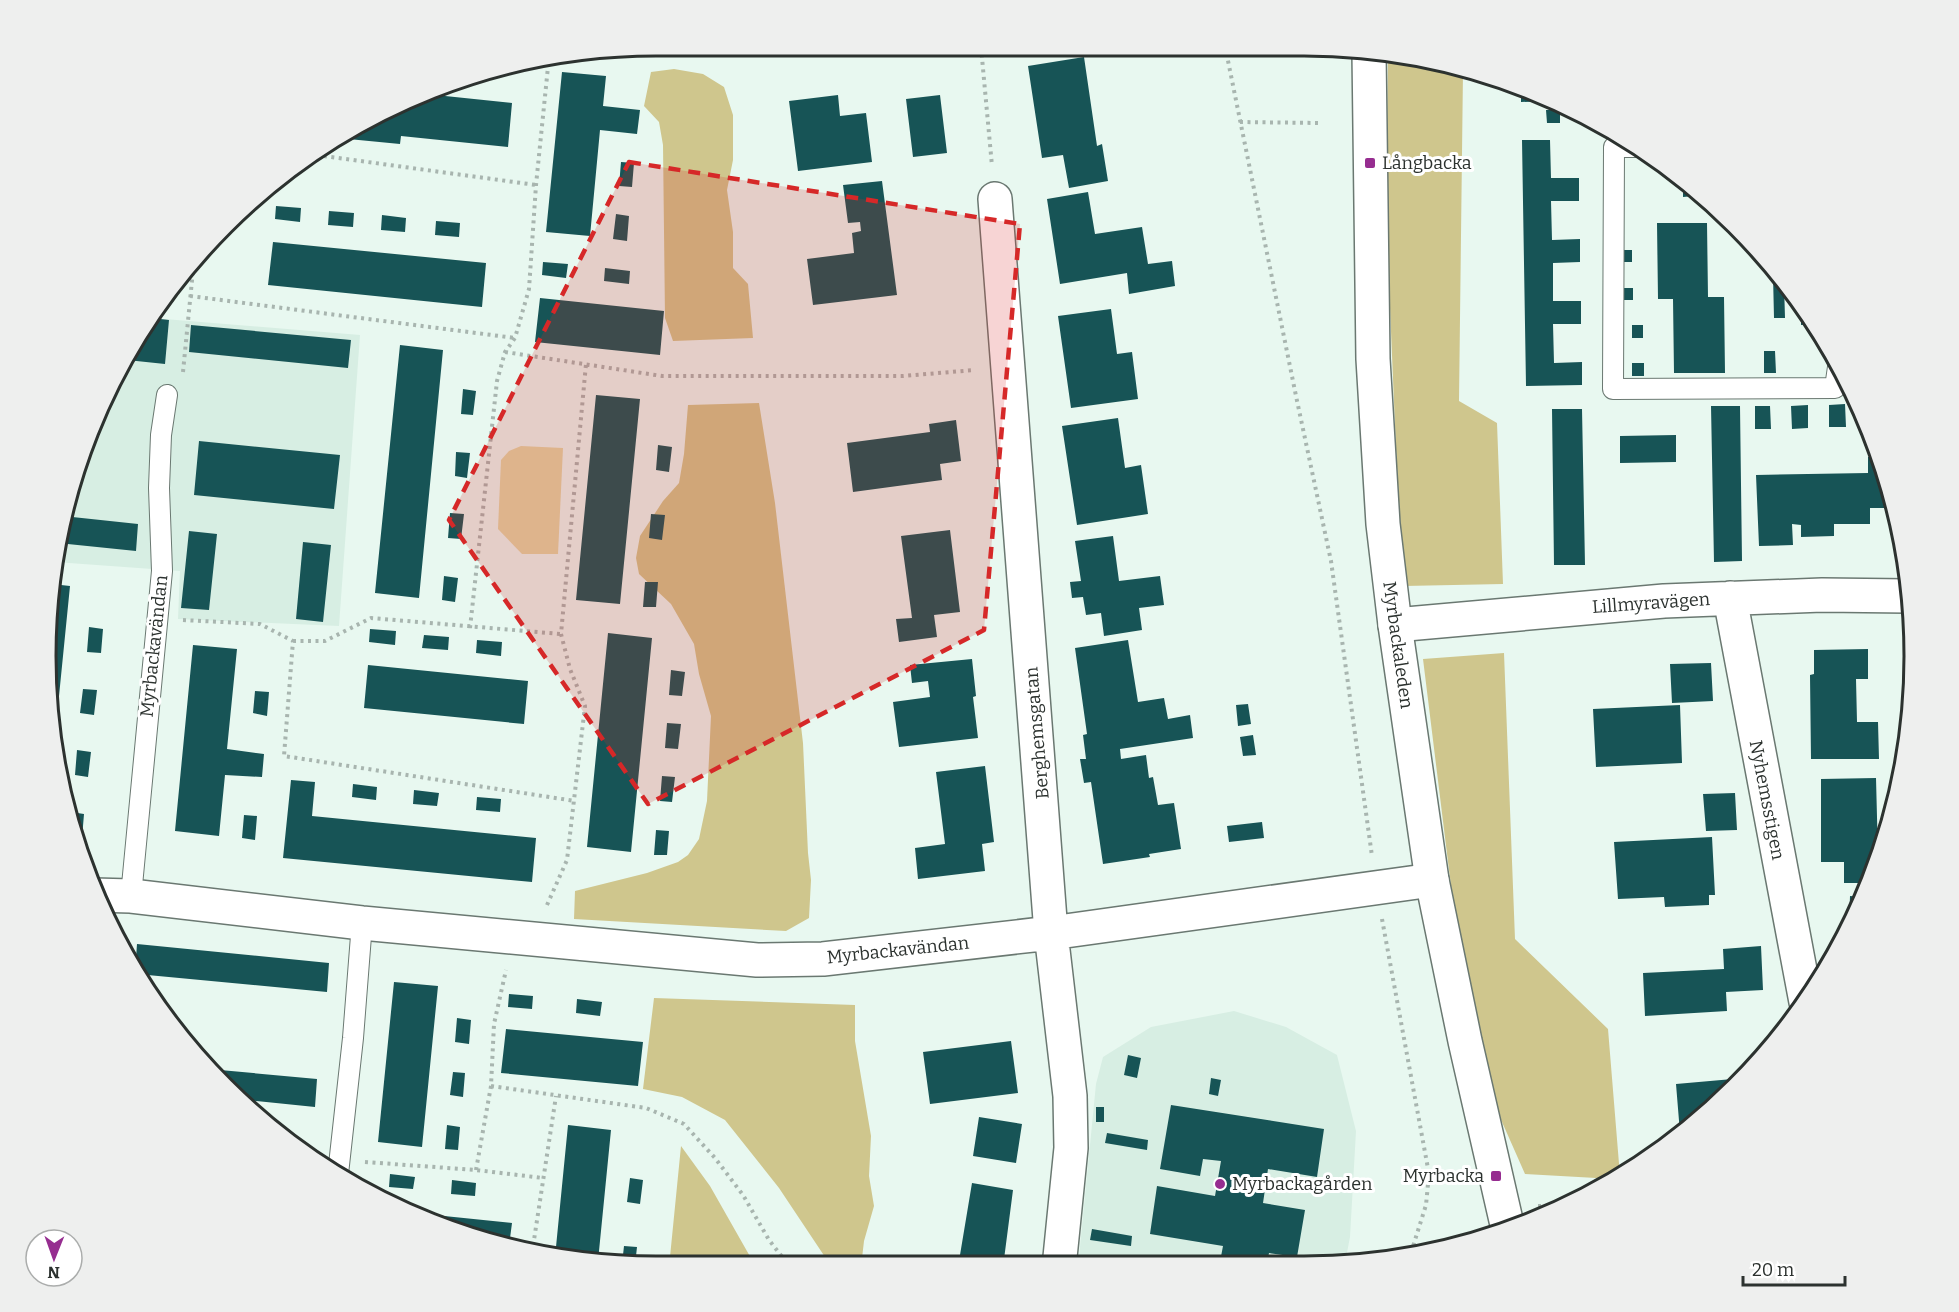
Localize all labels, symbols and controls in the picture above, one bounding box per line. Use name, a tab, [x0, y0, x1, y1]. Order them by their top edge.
place label: Långbacka	[1382, 152, 1472, 174]
marker: Långbacka	[1363, 156, 1377, 170]
street label: Myrbackavändan	[136, 573, 172, 718]
street label: Myrbackaleden	[1378, 580, 1418, 711]
street label: Lillmyravägen	[1591, 588, 1711, 618]
street label: Berghemsgatan	[1020, 665, 1054, 800]
street label: Nyhemsstigen	[1745, 738, 1790, 862]
street label: Myrbackavändan	[826, 932, 971, 968]
place label: Myrbacka	[1403, 1165, 1484, 1187]
marker: Myrbacka	[1489, 1169, 1503, 1183]
place label: Myrbackagården	[1232, 1173, 1373, 1195]
marker: Myrbackagården	[1213, 1177, 1227, 1191]
north arrow	[24, 1228, 84, 1288]
scale bar	[1743, 1249, 1845, 1287]
text: 20 m	[1752, 1259, 1794, 1281]
text: N	[47, 1263, 60, 1282]

